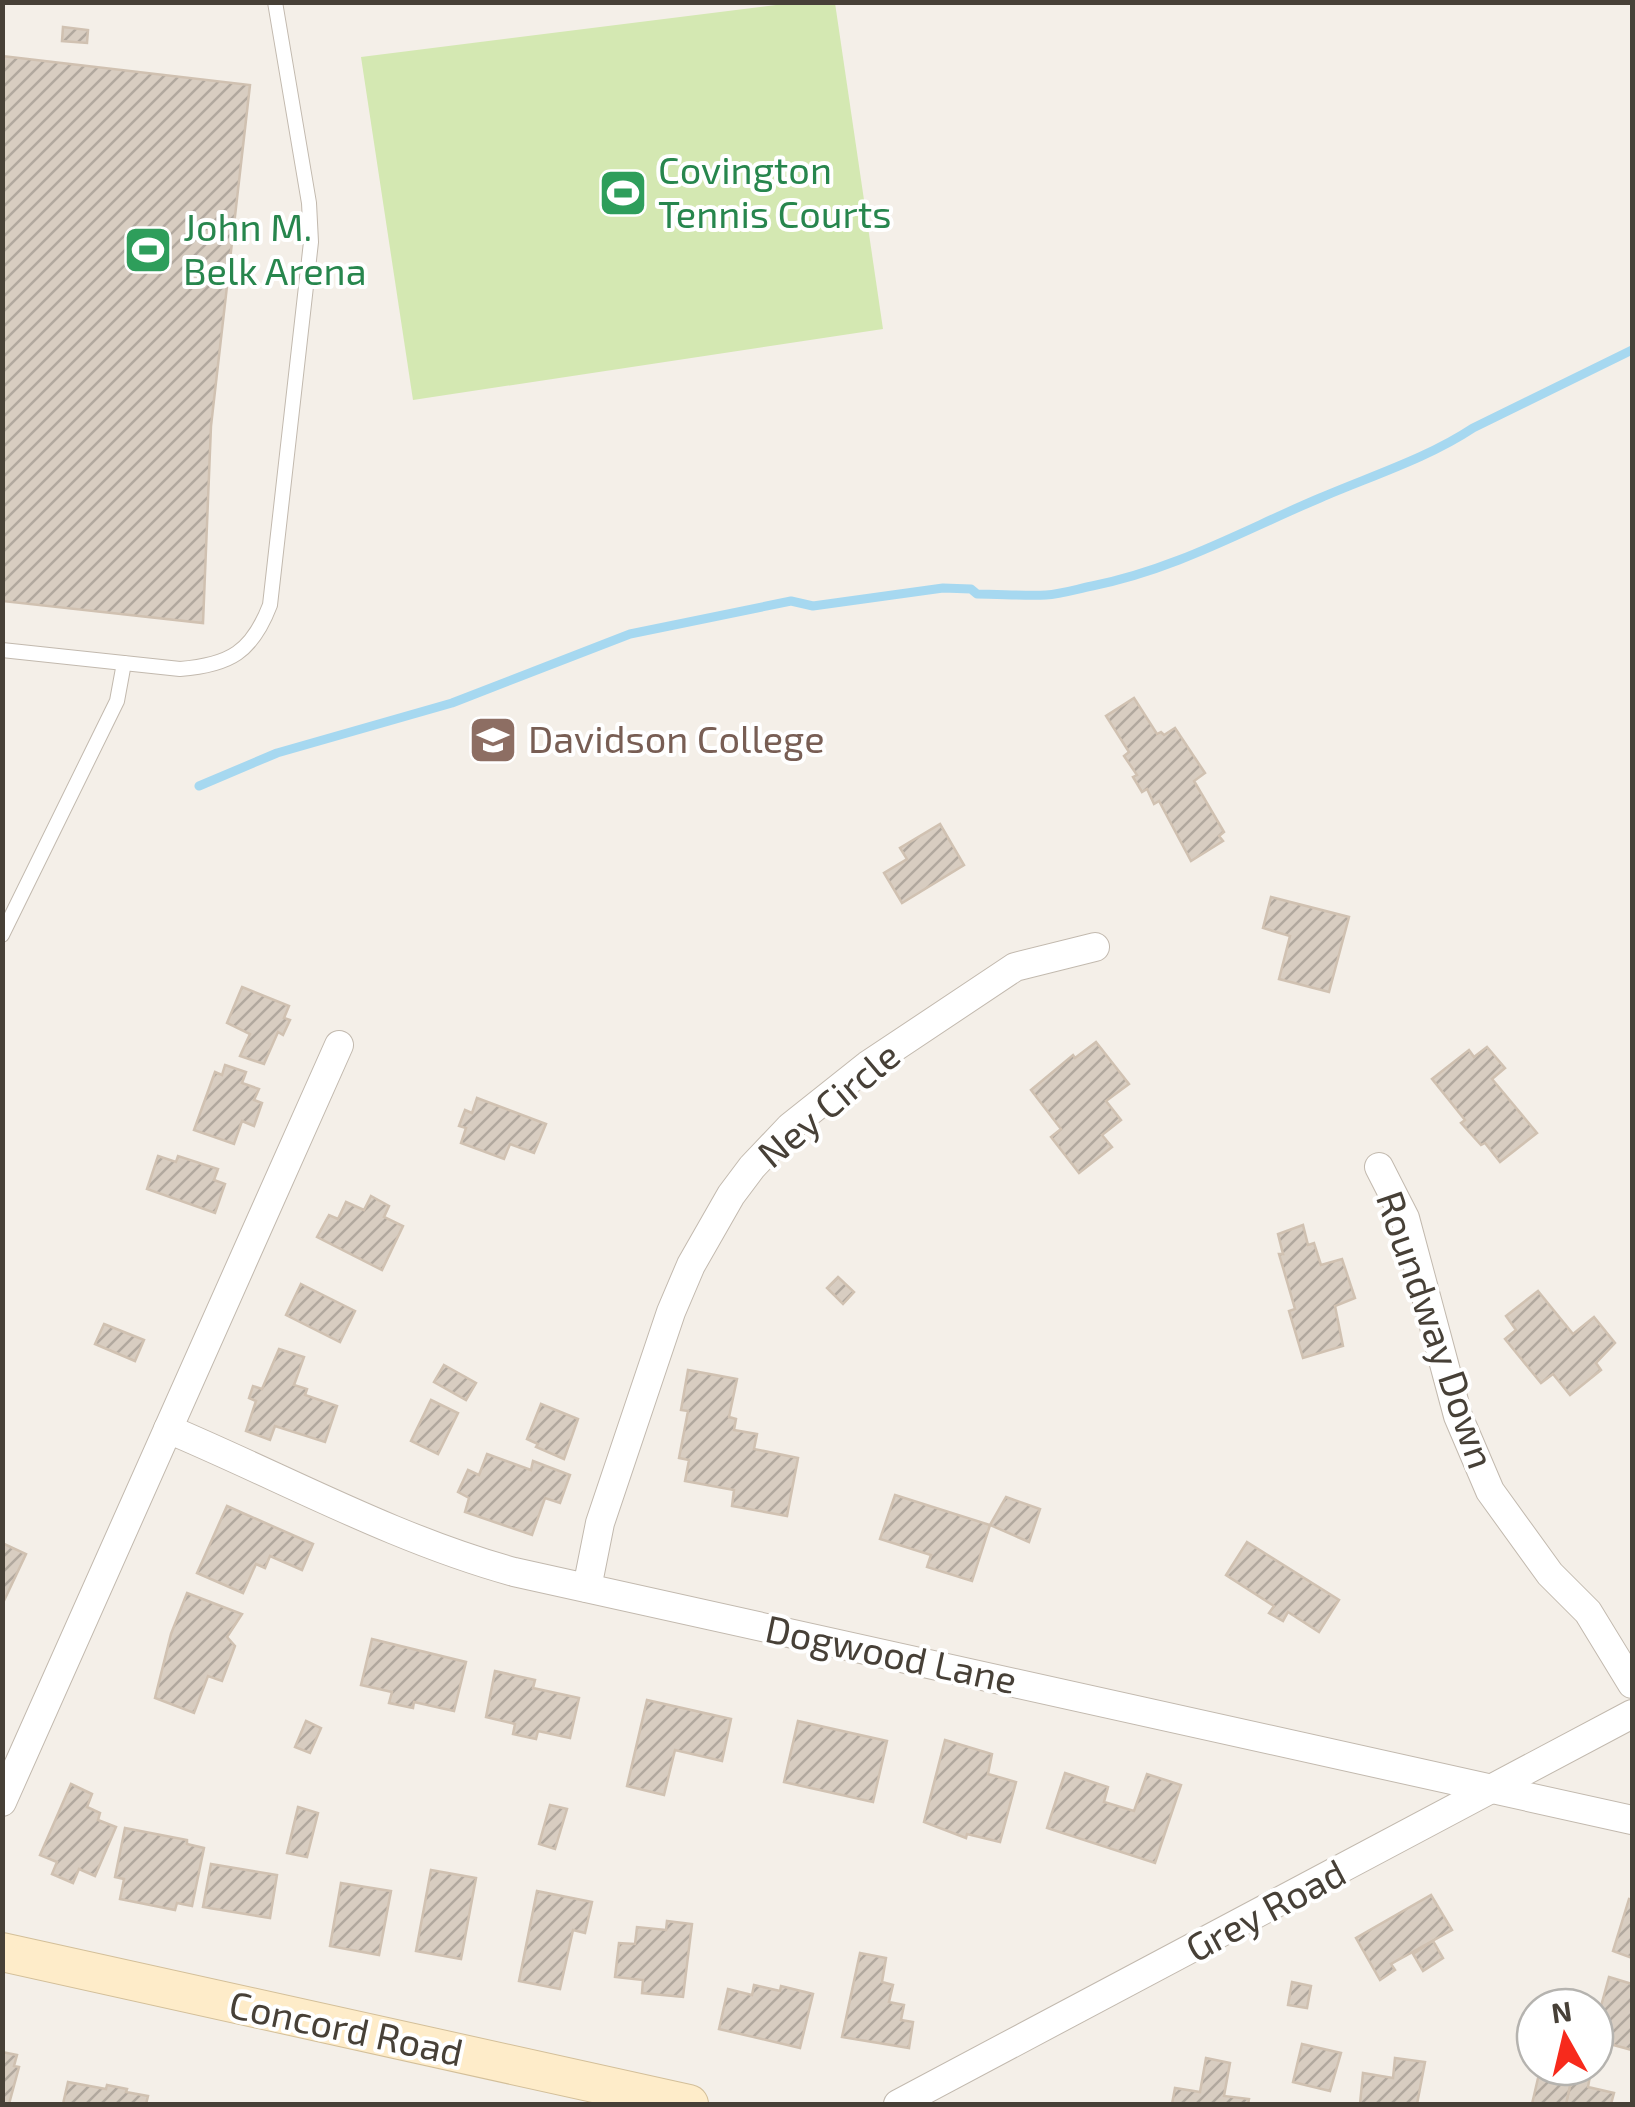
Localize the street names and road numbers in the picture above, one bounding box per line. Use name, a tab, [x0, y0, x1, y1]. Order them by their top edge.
street label: Ney Circle	[747, 1031, 908, 1176]
street label: Roundway Down	[1368, 1185, 1506, 1474]
street label: Dogwood Lane	[762, 1604, 1021, 1702]
street label: Grey Road	[1177, 1848, 1353, 1970]
street label: Concord Road	[225, 1980, 468, 2074]

